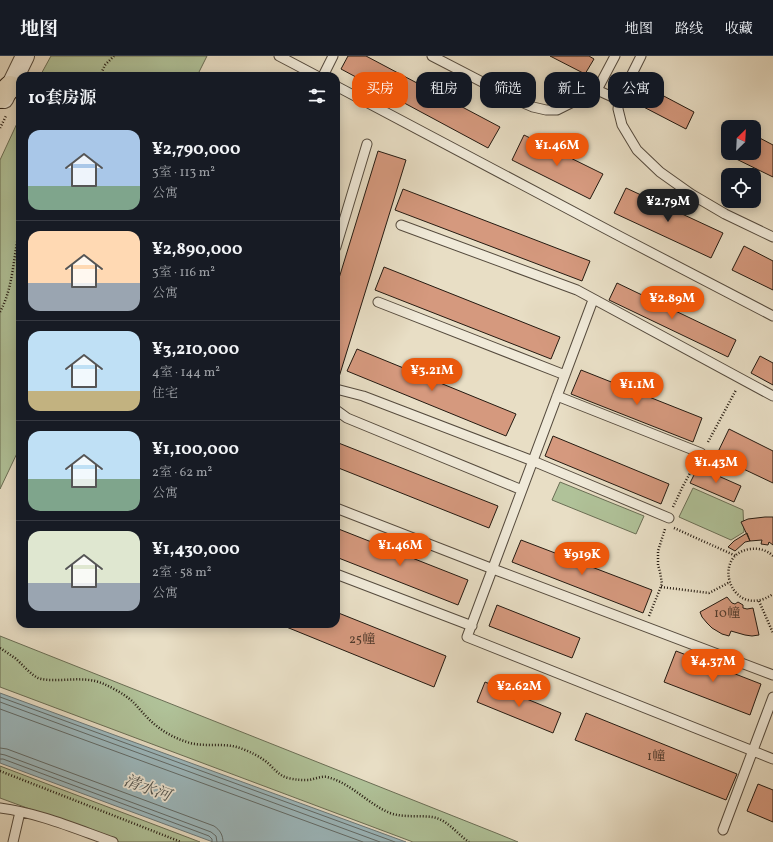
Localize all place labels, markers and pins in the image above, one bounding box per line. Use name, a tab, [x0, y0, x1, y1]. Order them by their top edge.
pin: ¥1.46M	[524, 133, 590, 167]
pin: ¥2.79M	[635, 189, 701, 223]
pin: ¥2.89M	[639, 286, 705, 320]
pin: ¥3.21M	[399, 358, 465, 392]
pin: ¥1.1M	[609, 372, 665, 406]
pin: ¥1.43M	[683, 450, 749, 484]
pin: ¥1.46M	[367, 533, 433, 567]
pin: ¥919K	[554, 542, 610, 576]
pin: ¥4.37M	[680, 649, 746, 683]
pin: ¥2.62M	[486, 674, 552, 708]

